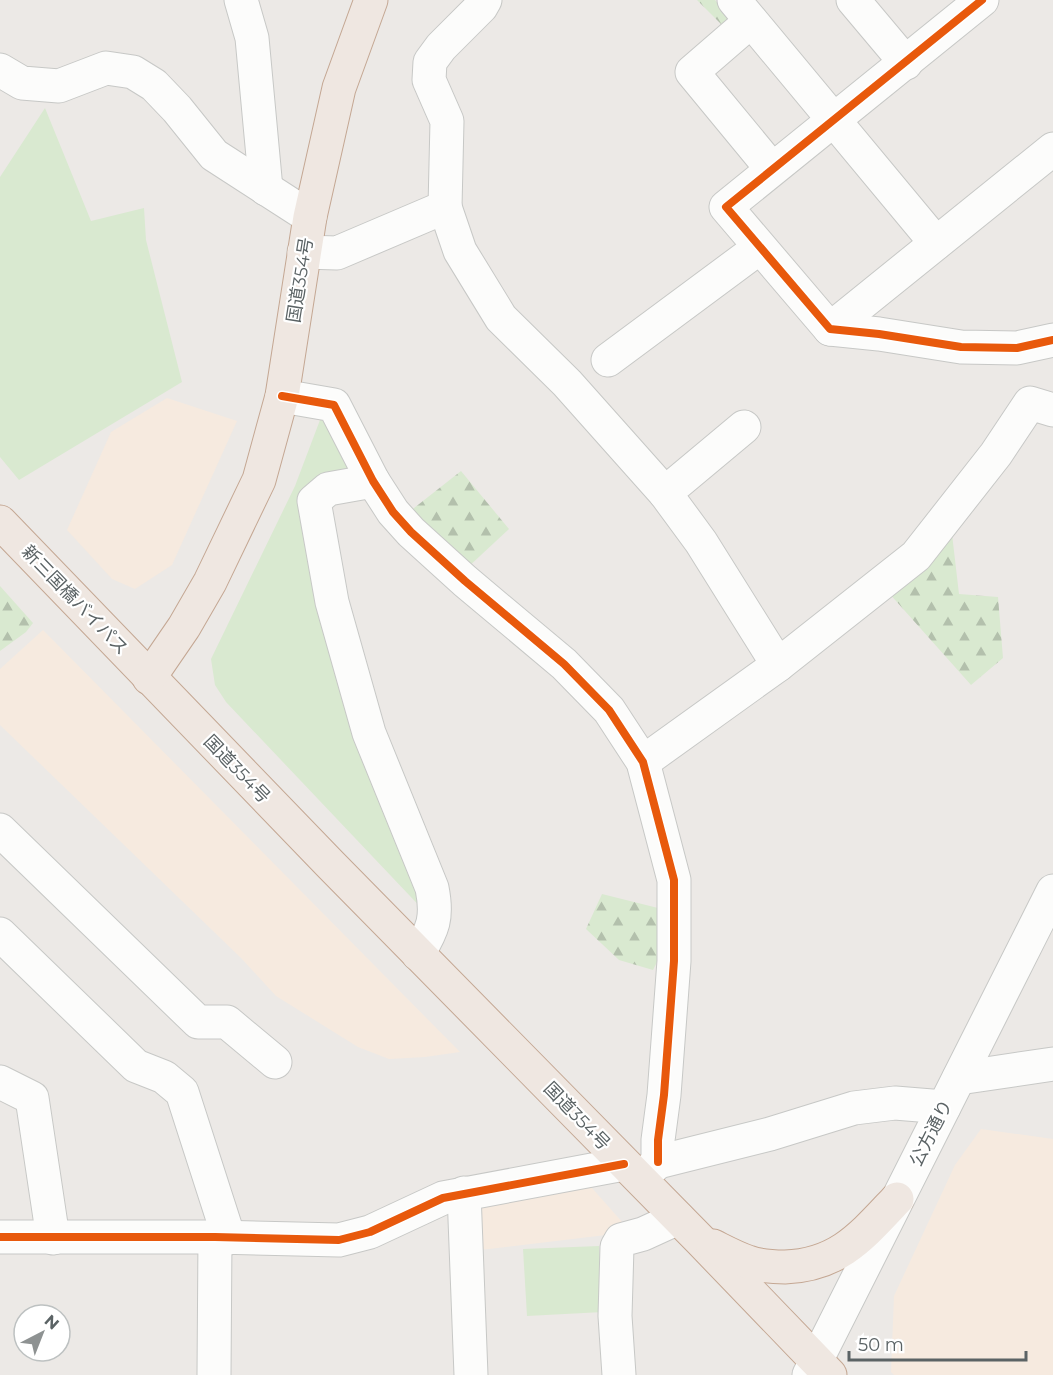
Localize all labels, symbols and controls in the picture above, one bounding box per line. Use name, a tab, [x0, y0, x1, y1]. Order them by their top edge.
street label: 国道354号	[282, 236, 318, 324]
street label: 新三国橋バイパス	[17, 541, 133, 659]
street label: 国道354号	[199, 730, 275, 808]
street label: 国道354号	[539, 1077, 615, 1155]
street label: 公方通り	[905, 1096, 957, 1170]
north arrow	[12, 1303, 72, 1363]
text: N	[41, 1311, 63, 1334]
scale bar	[849, 1324, 1026, 1362]
text: 50 m	[858, 1334, 904, 1356]

